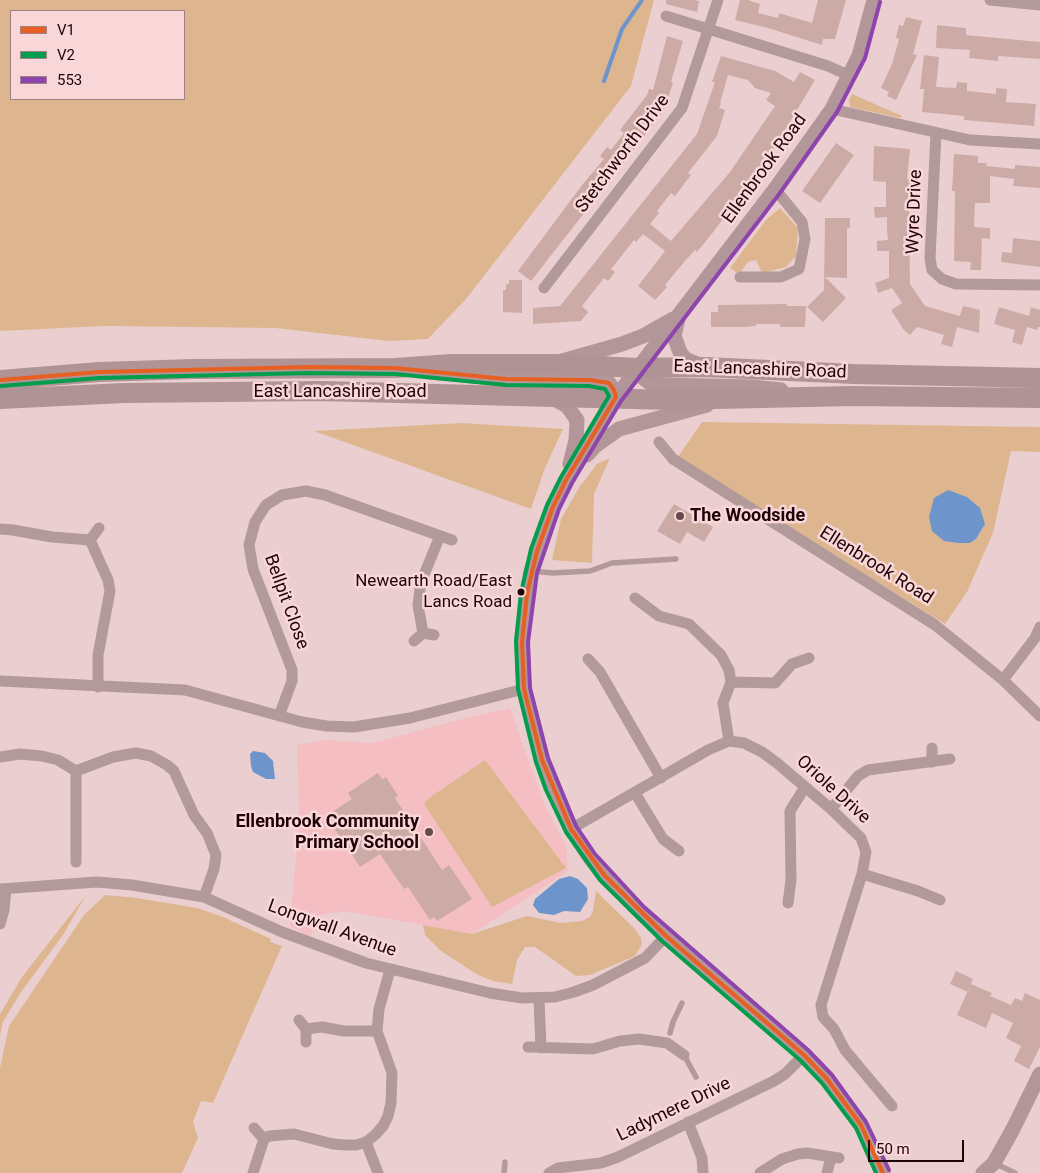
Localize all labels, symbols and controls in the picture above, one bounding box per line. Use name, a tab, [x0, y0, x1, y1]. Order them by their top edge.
legend	[10, 10, 185, 100]
text: V1	[57, 21, 75, 39]
text: V2	[57, 46, 75, 64]
text: 553	[57, 71, 82, 89]
street label: Stetchworth Drive	[572, 91, 674, 217]
street label: Ellenbrook Road	[718, 110, 812, 228]
street label: Wyre Drive	[903, 169, 927, 255]
street label: East Lancashire Road	[673, 356, 847, 384]
street label: East Lancashire Road	[253, 381, 427, 403]
place label: The Woodside	[690, 505, 805, 527]
marker: The Woodside	[674, 510, 686, 522]
street label: Ellenbrook Road	[815, 522, 937, 610]
street label: Bellpit Close	[259, 552, 313, 652]
place label: Newearth Road/East Lancs Road	[355, 572, 512, 612]
marker: Newearth Road/East Lancs Road	[516, 587, 526, 597]
street label: Oriole Drive	[792, 751, 874, 829]
place label: Ellenbrook Community Primary School	[235, 811, 419, 854]
marker: Ellenbrook Community Primary School	[423, 826, 435, 838]
street label: Longwall Avenue	[265, 896, 399, 962]
street label: Ladymere Drive	[614, 1073, 734, 1147]
scale bar	[870, 1130, 966, 1162]
text: 50 m	[876, 1140, 910, 1158]

